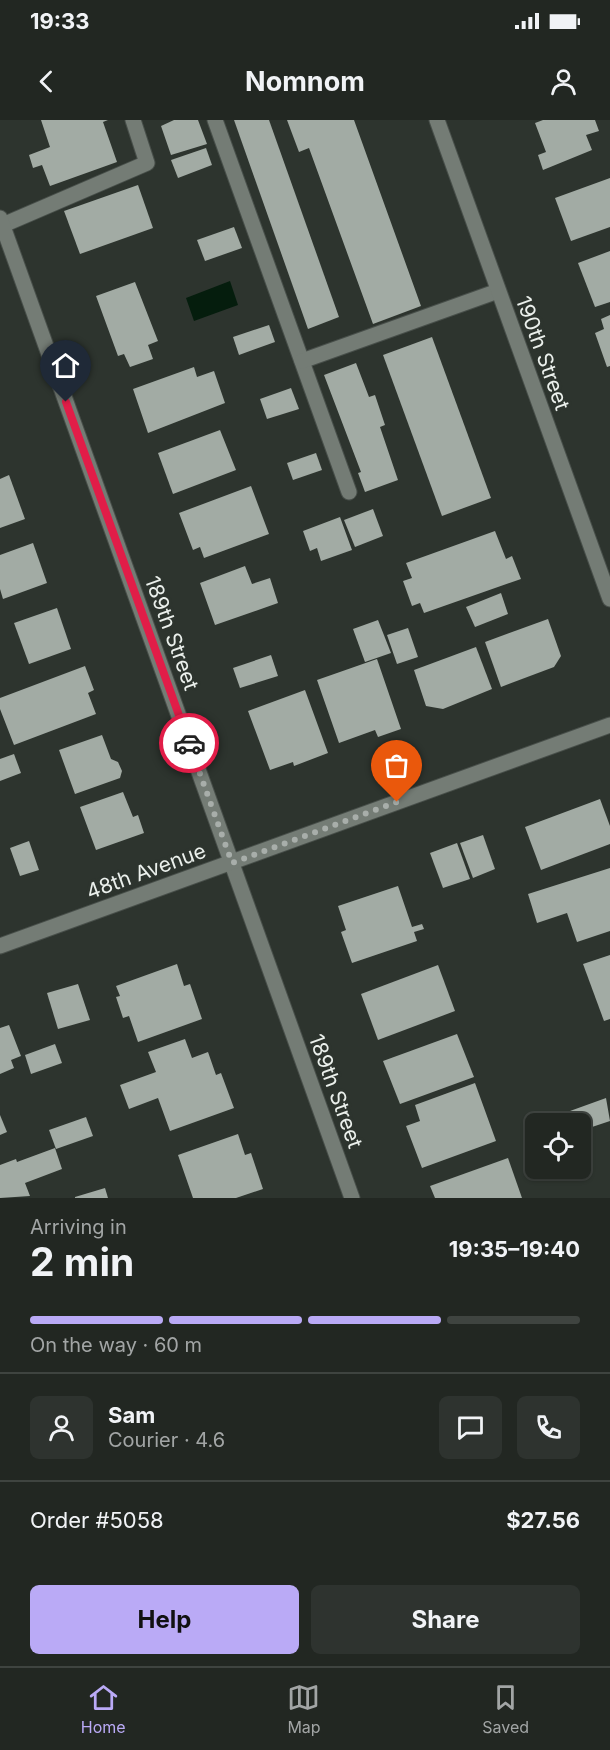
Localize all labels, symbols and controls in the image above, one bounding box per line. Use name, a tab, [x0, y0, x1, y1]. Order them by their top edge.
text: 19:33	[30, 8, 90, 34]
icon: back	[30, 65, 63, 98]
text: Nomnom	[245, 65, 365, 98]
icon: person	[547, 65, 580, 98]
street label: 190th Street	[511, 293, 575, 414]
pin	[40, 340, 91, 402]
icon: home	[49, 349, 82, 382]
street label: 189th Street	[140, 573, 204, 693]
courier	[159, 713, 219, 773]
icon: car	[173, 727, 206, 760]
pin	[371, 740, 422, 802]
icon: bag	[380, 749, 413, 782]
street label: 48th Avenue	[83, 838, 209, 904]
street label: 189th Street	[304, 1031, 368, 1151]
map controls	[525, 1113, 591, 1179]
button: locate	[525, 1113, 591, 1179]
text: Arriving in	[30, 1215, 127, 1239]
text: 19:35–19:40	[449, 1236, 580, 1262]
text: 2 min	[30, 1238, 134, 1285]
text: On the way · 60 m	[30, 1333, 202, 1357]
button: person	[30, 1396, 93, 1459]
button: chat	[439, 1396, 502, 1459]
button: phone	[517, 1396, 580, 1459]
text: Sam	[108, 1402, 155, 1428]
text: Courier · 4.6	[108, 1428, 225, 1452]
text: Order #5058	[30, 1507, 164, 1533]
text: $27.56	[506, 1507, 580, 1533]
button: Help	[30, 1585, 299, 1654]
button: Share	[311, 1585, 580, 1654]
tab: Home	[81, 1681, 126, 1737]
tab: Map	[287, 1681, 321, 1737]
tab: Saved	[482, 1681, 529, 1737]

